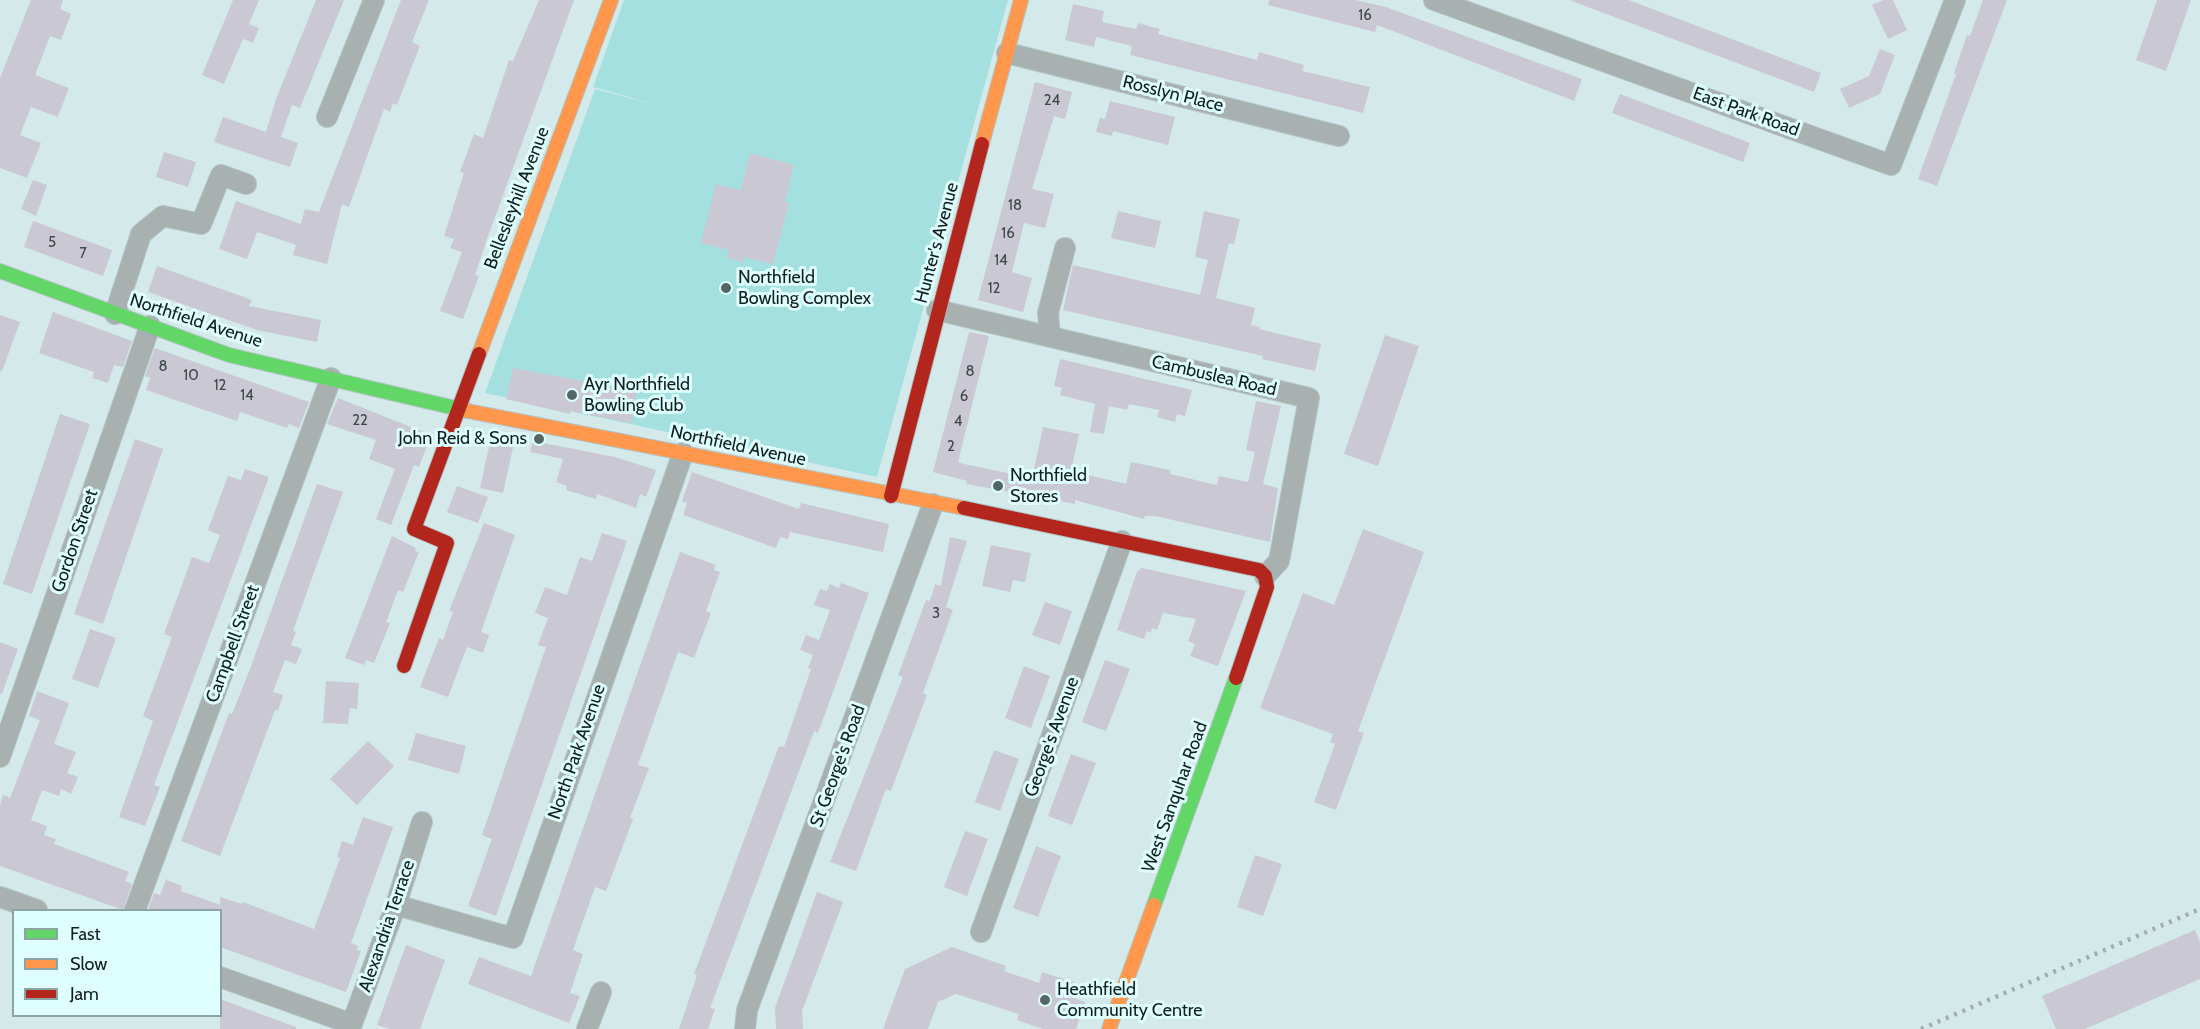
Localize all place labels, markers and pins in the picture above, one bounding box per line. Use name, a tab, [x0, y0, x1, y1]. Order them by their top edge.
place label: Northfield Bowling Complex	[738, 267, 871, 310]
marker: Northfield Bowling Complex	[719, 281, 733, 295]
place label: Ayr Northfield Bowling Club	[584, 374, 690, 416]
marker: Ayr Northfield Bowling Club	[565, 388, 579, 402]
place label: John Reid & Sons	[398, 428, 527, 450]
marker: John Reid & Sons	[532, 432, 546, 446]
place label: Northfield Stores	[1010, 465, 1087, 508]
marker: Northfield Stores	[991, 479, 1005, 493]
place label: Heathfield Community Centre	[1057, 979, 1203, 1022]
marker: Heathfield Community Centre	[1038, 993, 1052, 1007]

